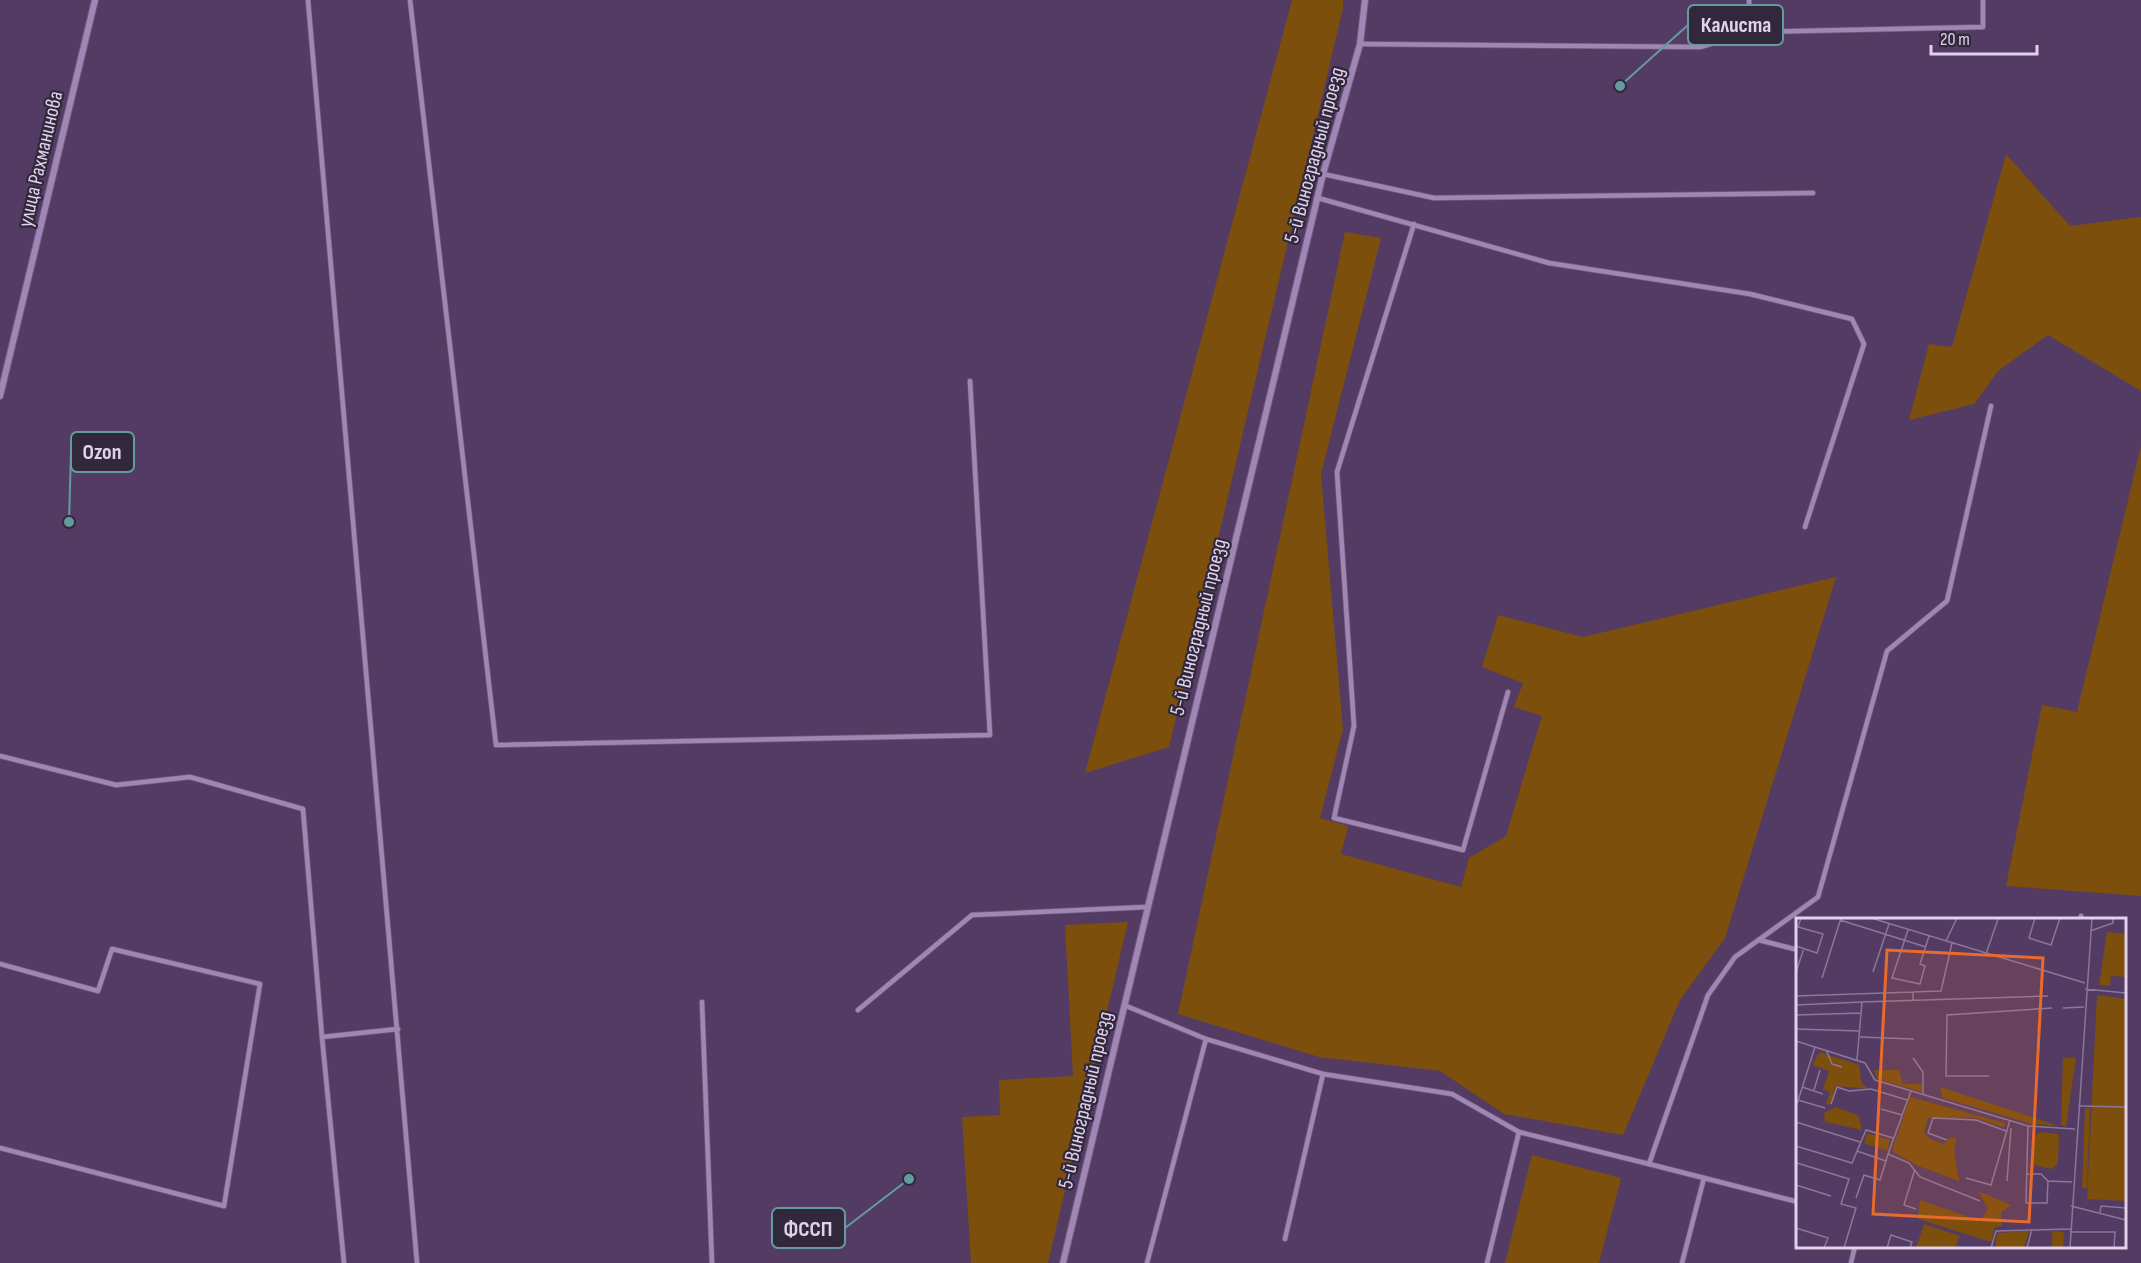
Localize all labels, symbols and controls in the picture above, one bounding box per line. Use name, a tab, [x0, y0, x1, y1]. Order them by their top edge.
callout: Калиста	[1688, 5, 1783, 45]
text: Калиста	[1701, 12, 1771, 39]
scale bar	[1931, 18, 2038, 56]
text: 20 m	[1940, 29, 1970, 50]
street label: 5-й Виноградный проезд	[1279, 64, 1350, 246]
street label: улица Рахманинова	[13, 89, 68, 230]
callout: Ozon	[71, 432, 134, 472]
text: Ozon	[83, 439, 121, 466]
street label: 5-й Виноградный проезд	[1164, 536, 1233, 718]
inset map	[1796, 918, 2126, 1248]
street label: 5-й Виноградный проезд	[1053, 1009, 1118, 1191]
callout: ФССП	[772, 1208, 845, 1248]
text: ФССП	[784, 1216, 832, 1243]

